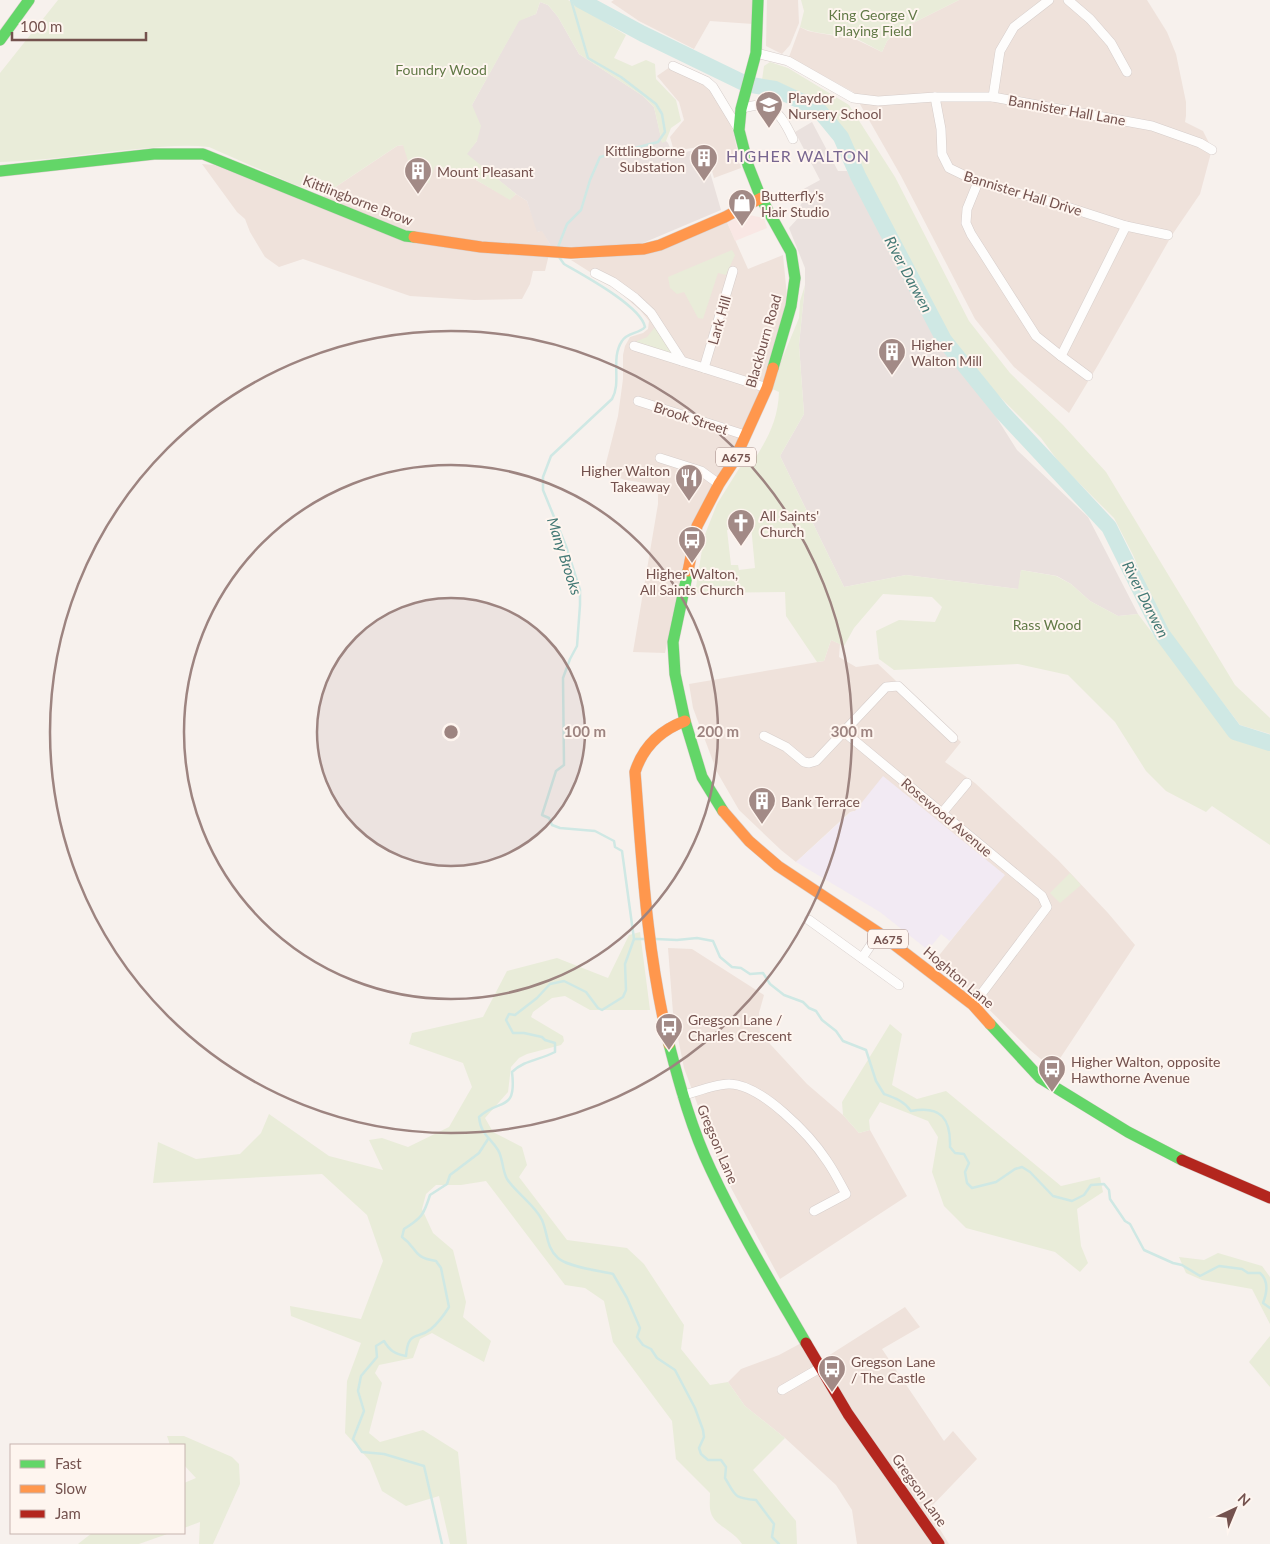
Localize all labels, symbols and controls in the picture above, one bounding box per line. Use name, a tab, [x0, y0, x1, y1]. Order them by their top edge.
park label: King George V Playing Field	[829, 6, 918, 39]
scale bar	[12, 10, 146, 42]
text: 100 m	[20, 17, 62, 35]
park label: Foundry Wood	[395, 61, 487, 78]
place label: Playdor Nursery School	[788, 89, 882, 122]
school or university icon: Playdor Nursery School	[754, 90, 784, 129]
street label: Bannister Hall Lane	[1007, 91, 1127, 129]
place label: Kittlingborne Substation	[605, 142, 685, 175]
building icon: Kittlingborne Substation	[689, 143, 719, 182]
district label: HIGHER WALTON	[726, 146, 870, 165]
building icon: Mount Pleasant	[403, 156, 433, 195]
place label: Mount Pleasant	[437, 163, 534, 180]
street label: Bannister Hall Drive	[962, 167, 1084, 219]
street label: Kittlingborne Brow	[301, 171, 415, 229]
place label: Butterfly's Hair Studio	[761, 187, 829, 220]
shop icon: Butterfly's Hair Studio	[727, 188, 757, 227]
water label: River Darwen	[881, 233, 937, 315]
street label: Blackburn Road	[742, 292, 784, 390]
street label: Lark Hill	[704, 293, 734, 347]
place label: Higher Walton Mill	[911, 336, 982, 369]
building icon: Higher Walton Mill	[877, 337, 907, 376]
street label: Brook Street	[652, 398, 730, 438]
road number: A675	[716, 448, 756, 467]
place label: Higher Walton Takeaway	[581, 462, 671, 495]
restaurant icon: Higher Walton Takeaway	[674, 463, 704, 502]
place label: All Saints' Church	[760, 507, 819, 540]
church icon: All Saints' Church	[726, 508, 756, 547]
water label: Many Brooks	[544, 515, 586, 597]
bus stop icon: Higher Walton, All Saints Church	[677, 525, 707, 564]
water label: River Darwen	[1119, 558, 1173, 640]
place label: Higher Walton, All Saints Church	[640, 565, 744, 598]
park label: Rass Wood	[1013, 616, 1081, 633]
text: 100 m	[564, 722, 606, 740]
text: 200 m	[697, 722, 739, 740]
text: 300 m	[831, 722, 873, 740]
centre of rings	[442, 723, 460, 741]
street label: Rosewood Avenue	[898, 774, 996, 860]
building icon: Bank Terrace	[747, 786, 777, 825]
place label: Bank Terrace	[781, 793, 860, 810]
road number: A675	[868, 930, 908, 949]
street label: Hoghton Lane	[920, 943, 998, 1011]
place label: Gregson Lane / Charles Crescent	[688, 1011, 792, 1044]
bus stop icon: Gregson Lane / Charles Crescent	[654, 1012, 684, 1051]
place label: Higher Walton, opposite Hawthorne Avenue	[1071, 1053, 1220, 1086]
bus stop icon: Higher Walton, opposite Hawthorne Avenue	[1037, 1054, 1067, 1093]
street label: Gregson Lane	[694, 1102, 742, 1186]
place label: Gregson Lane / The Castle	[851, 1353, 935, 1386]
bus stop icon: Gregson Lane / The Castle	[817, 1354, 847, 1393]
legend	[10, 1444, 185, 1534]
street label: Gregson Lane	[889, 1451, 951, 1529]
text: Fast	[55, 1454, 82, 1472]
text: Slow	[55, 1479, 87, 1497]
north arrow	[1210, 1484, 1260, 1534]
text: N	[1235, 1489, 1254, 1509]
text: Jam	[55, 1504, 81, 1522]

